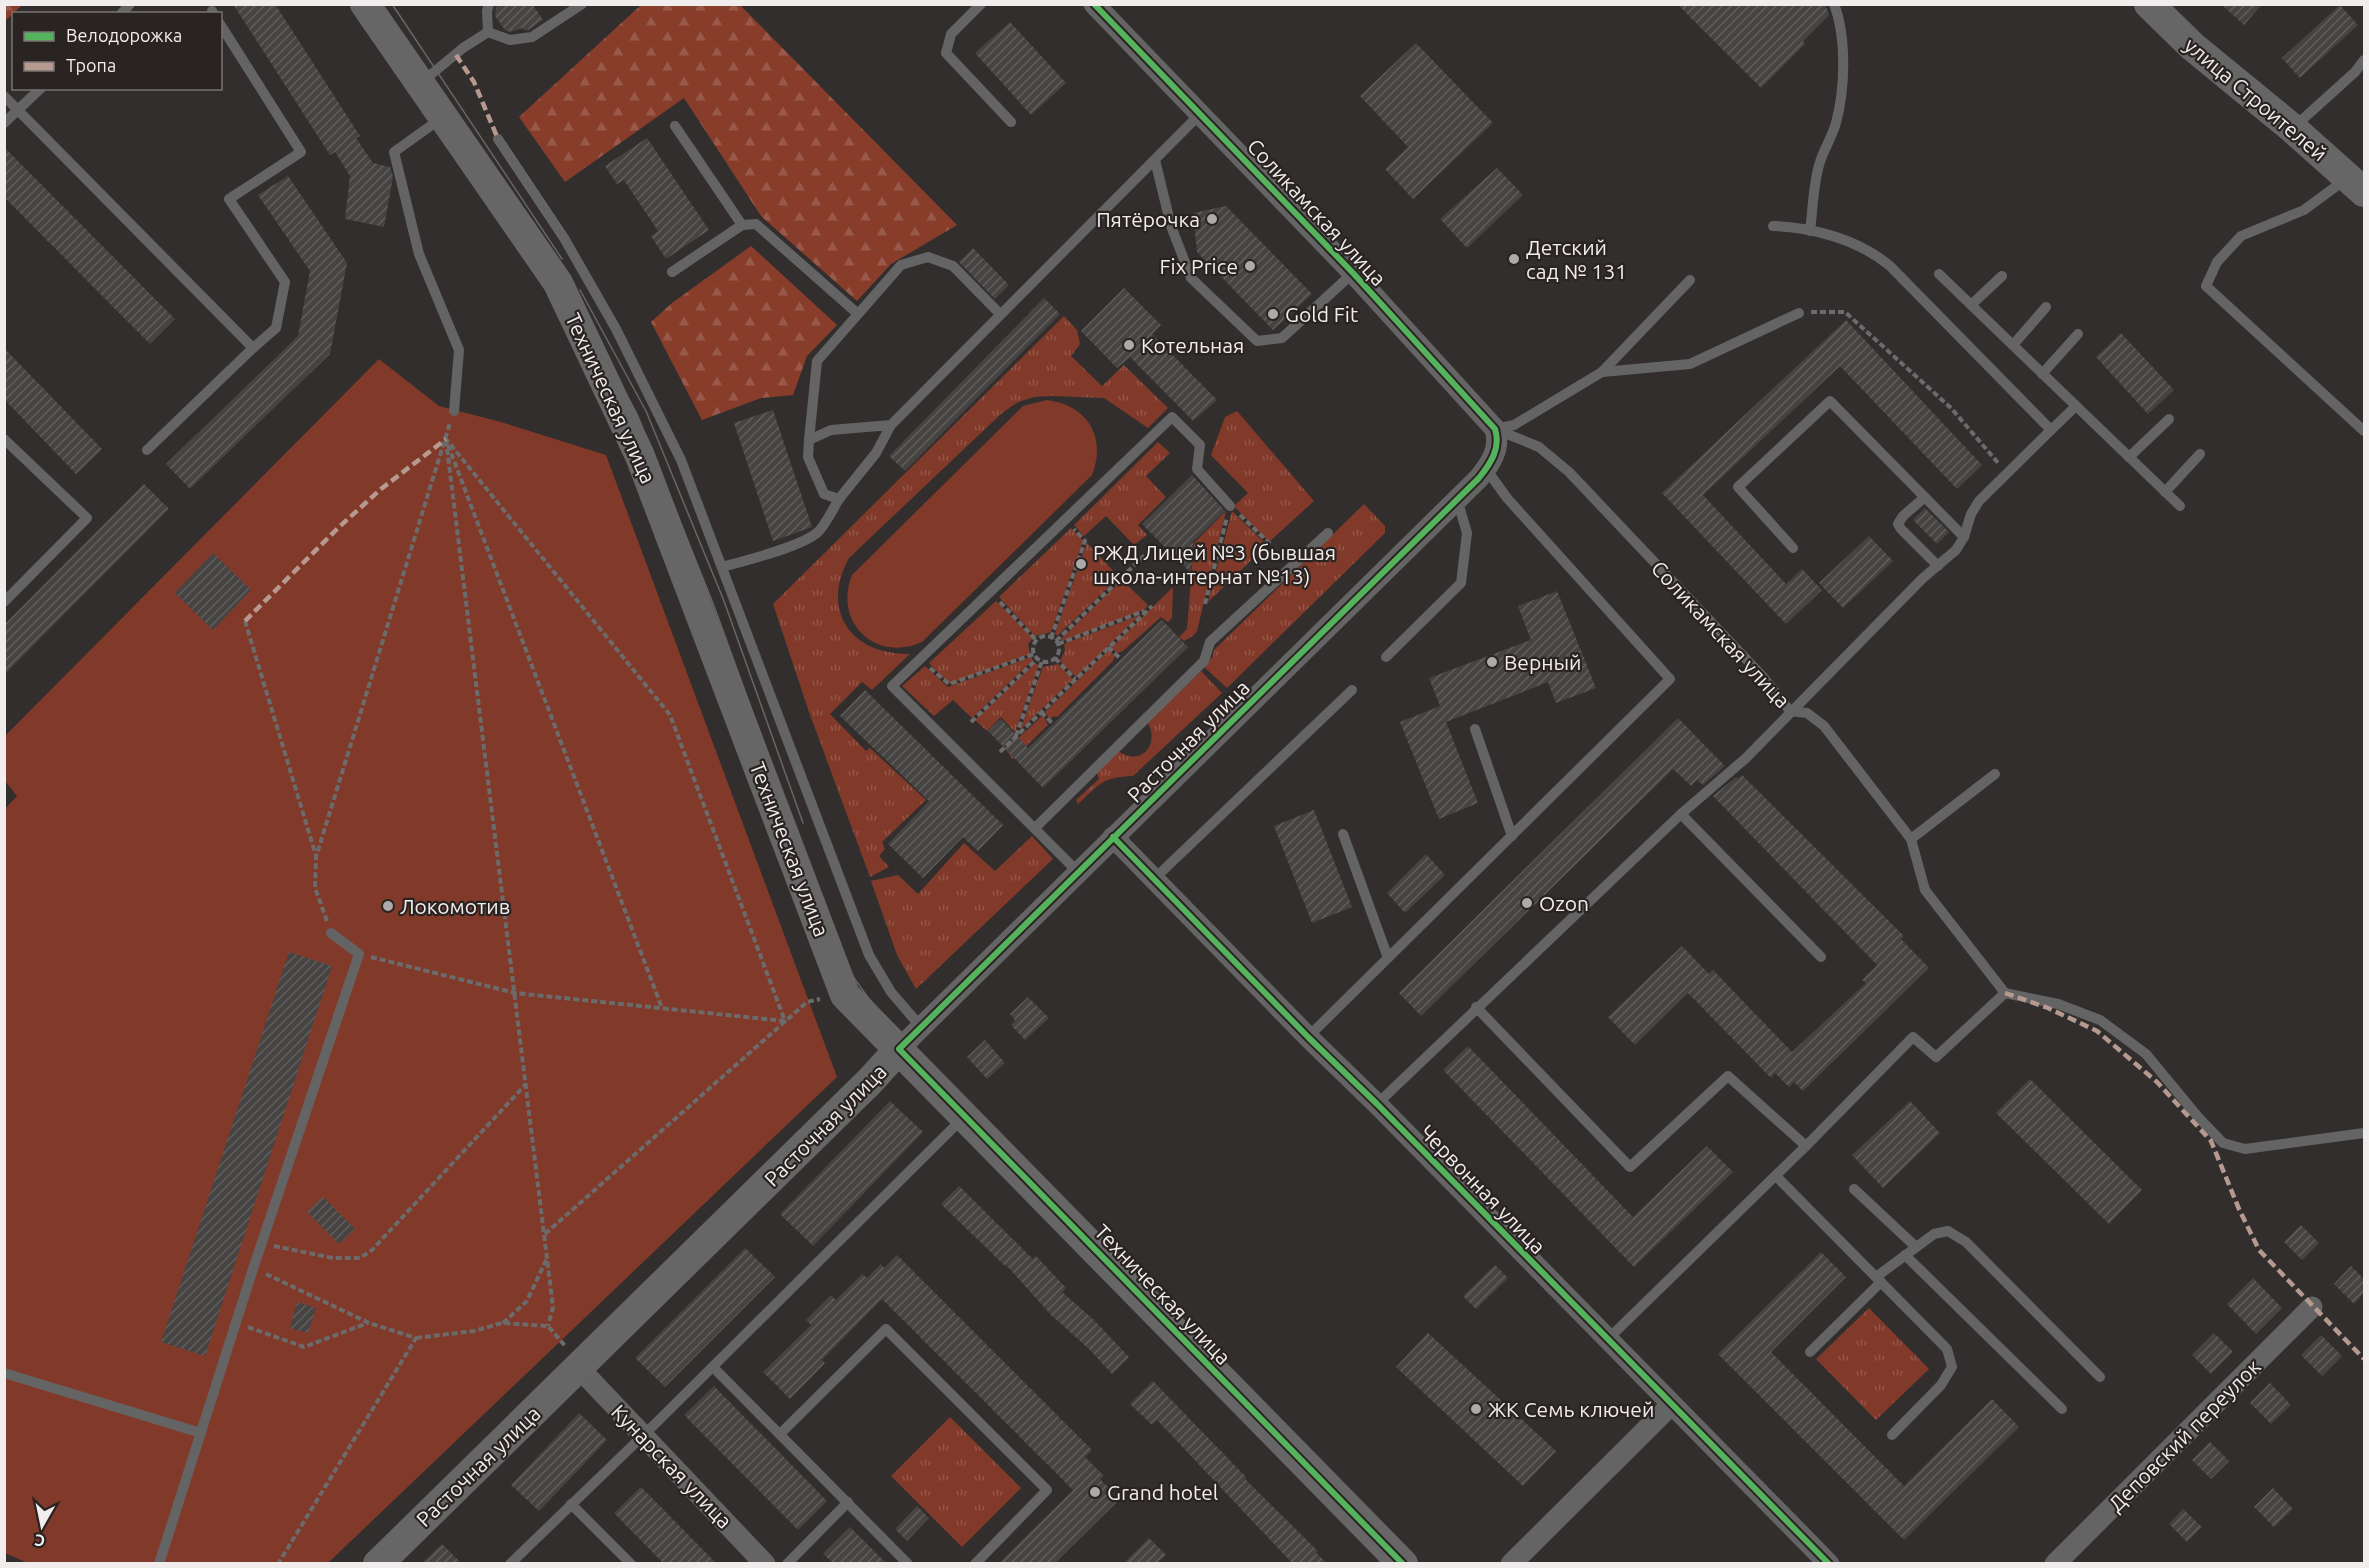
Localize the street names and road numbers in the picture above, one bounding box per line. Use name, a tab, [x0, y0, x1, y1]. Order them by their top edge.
street label: улица Строителей	[2180, 32, 2332, 166]
street label: Соликамская улица	[1243, 134, 1391, 290]
street label: Техническая улица	[561, 309, 661, 487]
street label: Соликамская улица	[1647, 556, 1795, 712]
street label: Расточная улица	[1122, 675, 1254, 807]
street label: Техническая улица	[746, 758, 834, 940]
street label: Расточная улица	[759, 1059, 891, 1191]
street label: Червонная улица	[1415, 1120, 1551, 1258]
street label: Техническая улица	[1090, 1219, 1236, 1369]
street label: Деповский переулок	[2103, 1354, 2265, 1516]
street label: Кунарская улица	[607, 1399, 737, 1533]
street label: Расточная улица	[411, 1401, 545, 1531]

